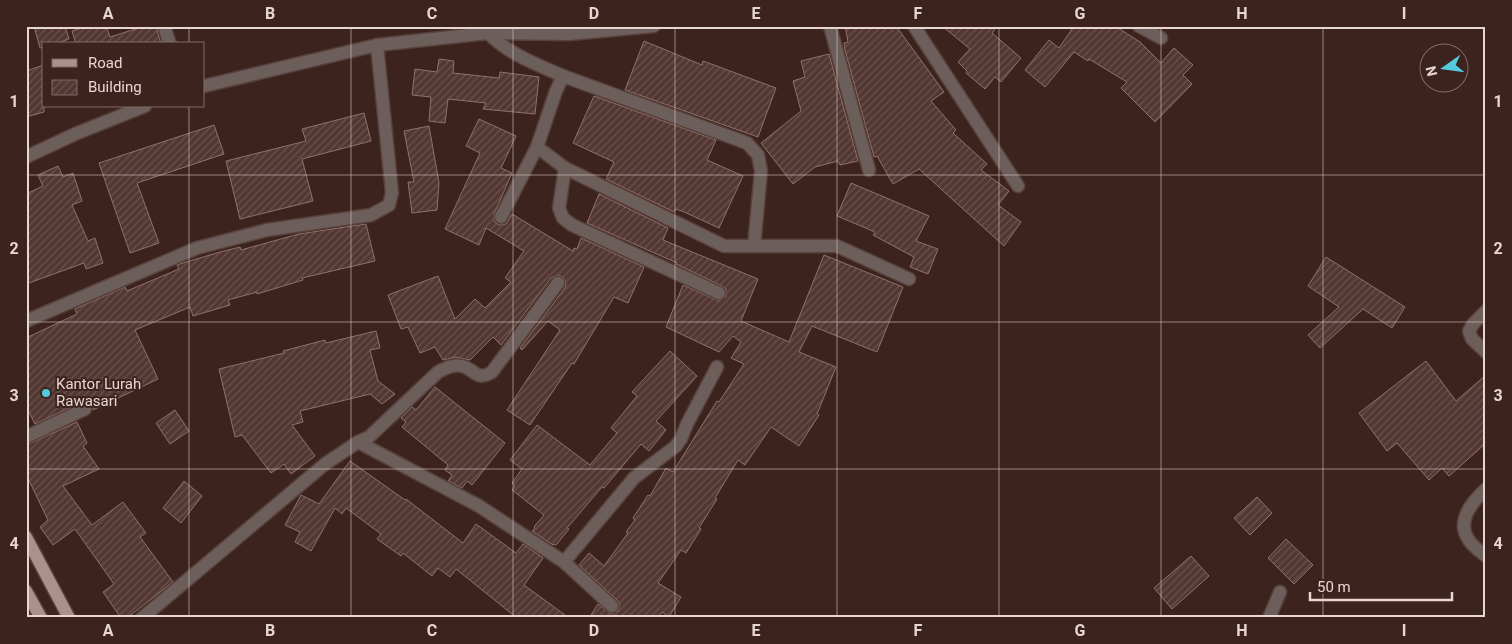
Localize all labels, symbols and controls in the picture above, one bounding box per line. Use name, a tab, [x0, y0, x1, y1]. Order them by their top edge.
text: A	[103, 4, 114, 23]
text: B	[265, 4, 275, 23]
text: C	[427, 4, 437, 23]
text: D	[589, 4, 599, 23]
text: E	[752, 4, 761, 23]
text: F	[914, 4, 923, 23]
text: G	[1075, 4, 1086, 23]
text: H	[1236, 4, 1248, 23]
text: I	[1402, 4, 1406, 23]
legend	[42, 42, 205, 108]
north arrow	[1420, 42, 1470, 92]
text: Road	[88, 54, 122, 72]
text: N	[1422, 64, 1440, 78]
text: Building	[88, 78, 142, 96]
text: 1	[9, 92, 19, 111]
text: 1	[1493, 92, 1503, 111]
text: 2	[9, 239, 19, 258]
text: 2	[1493, 239, 1503, 258]
place label: Kantor Lurah Rawasari	[56, 375, 141, 410]
text: 3	[9, 386, 19, 405]
text: 3	[1493, 386, 1503, 405]
marker: Kantor Lurah Rawasari	[40, 387, 52, 399]
text: 4	[9, 534, 19, 553]
text: 4	[1493, 534, 1503, 553]
scale bar	[1310, 569, 1452, 601]
text: 50 m	[1317, 578, 1351, 596]
text: A	[103, 621, 114, 640]
text: B	[265, 621, 275, 640]
text: C	[427, 621, 437, 640]
text: D	[589, 621, 599, 640]
text: E	[752, 621, 761, 640]
text: F	[914, 621, 923, 640]
text: G	[1075, 621, 1086, 640]
text: H	[1236, 621, 1248, 640]
text: I	[1402, 621, 1406, 640]

